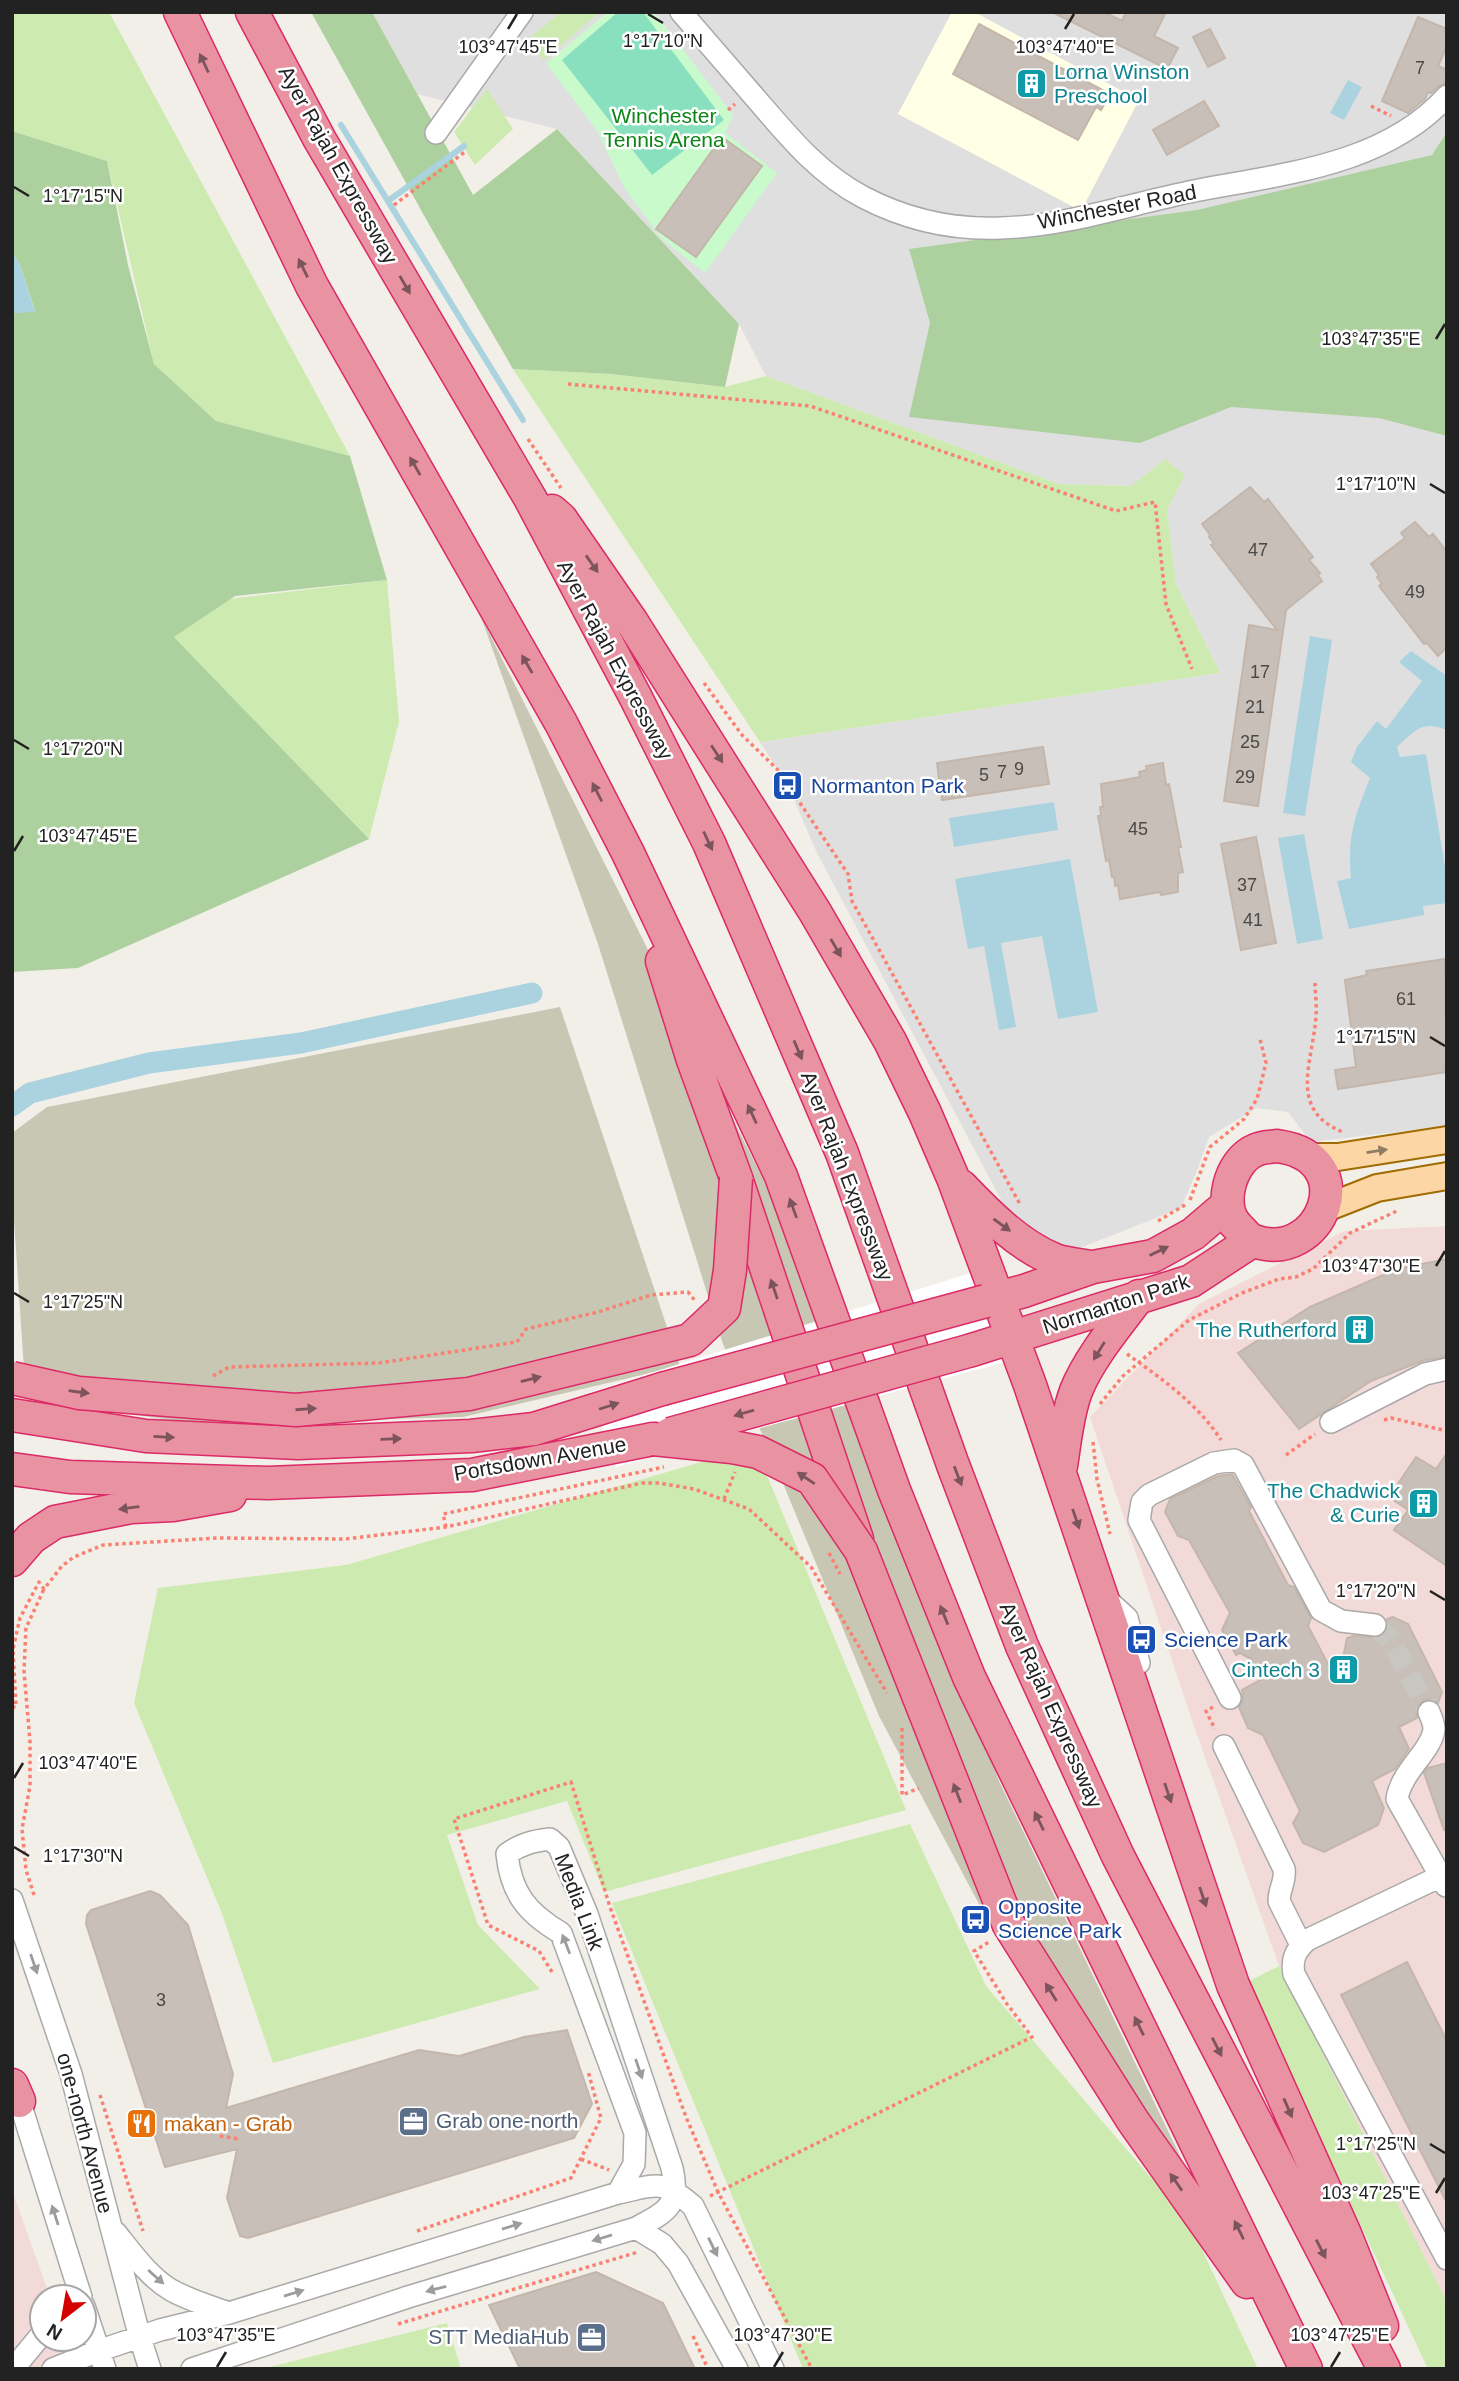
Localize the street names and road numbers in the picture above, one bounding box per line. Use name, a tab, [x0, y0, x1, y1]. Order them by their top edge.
street label: Ayer Rajah Expressway	[274, 62, 403, 268]
street label: Winchester Road	[1036, 180, 1198, 233]
street label: Ayer Rajah Expressway	[553, 556, 678, 764]
street label: Ayer Rajah Expressway	[797, 1068, 898, 1284]
street label: Normanton Park	[1040, 1269, 1193, 1338]
street label: Portsdown Avenue	[452, 1432, 628, 1485]
street label: Ayer Rajah Expressway	[996, 1598, 1107, 1812]
street label: Media Link	[551, 1850, 609, 1954]
street label: one-north Avenue	[53, 2050, 118, 2216]

